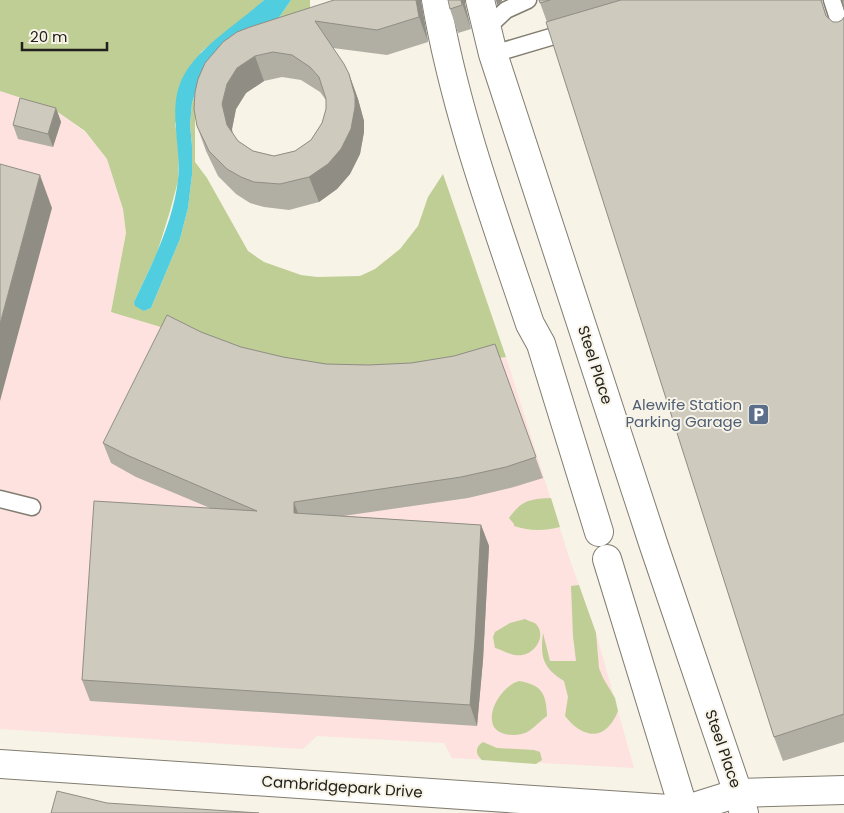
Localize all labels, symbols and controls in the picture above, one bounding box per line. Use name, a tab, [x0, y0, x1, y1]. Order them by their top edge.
scale bar	[22, 20, 108, 52]
text: 20 m	[30, 26, 68, 47]
street label: Steel Place	[573, 323, 618, 407]
place label: Alewife Station Parking Garage	[625, 394, 742, 432]
parking icon: Alewife Station Parking Garage	[746, 402, 770, 426]
street label: Steel Place	[700, 707, 747, 791]
street label: Cambridgepark Drive	[261, 770, 423, 803]

